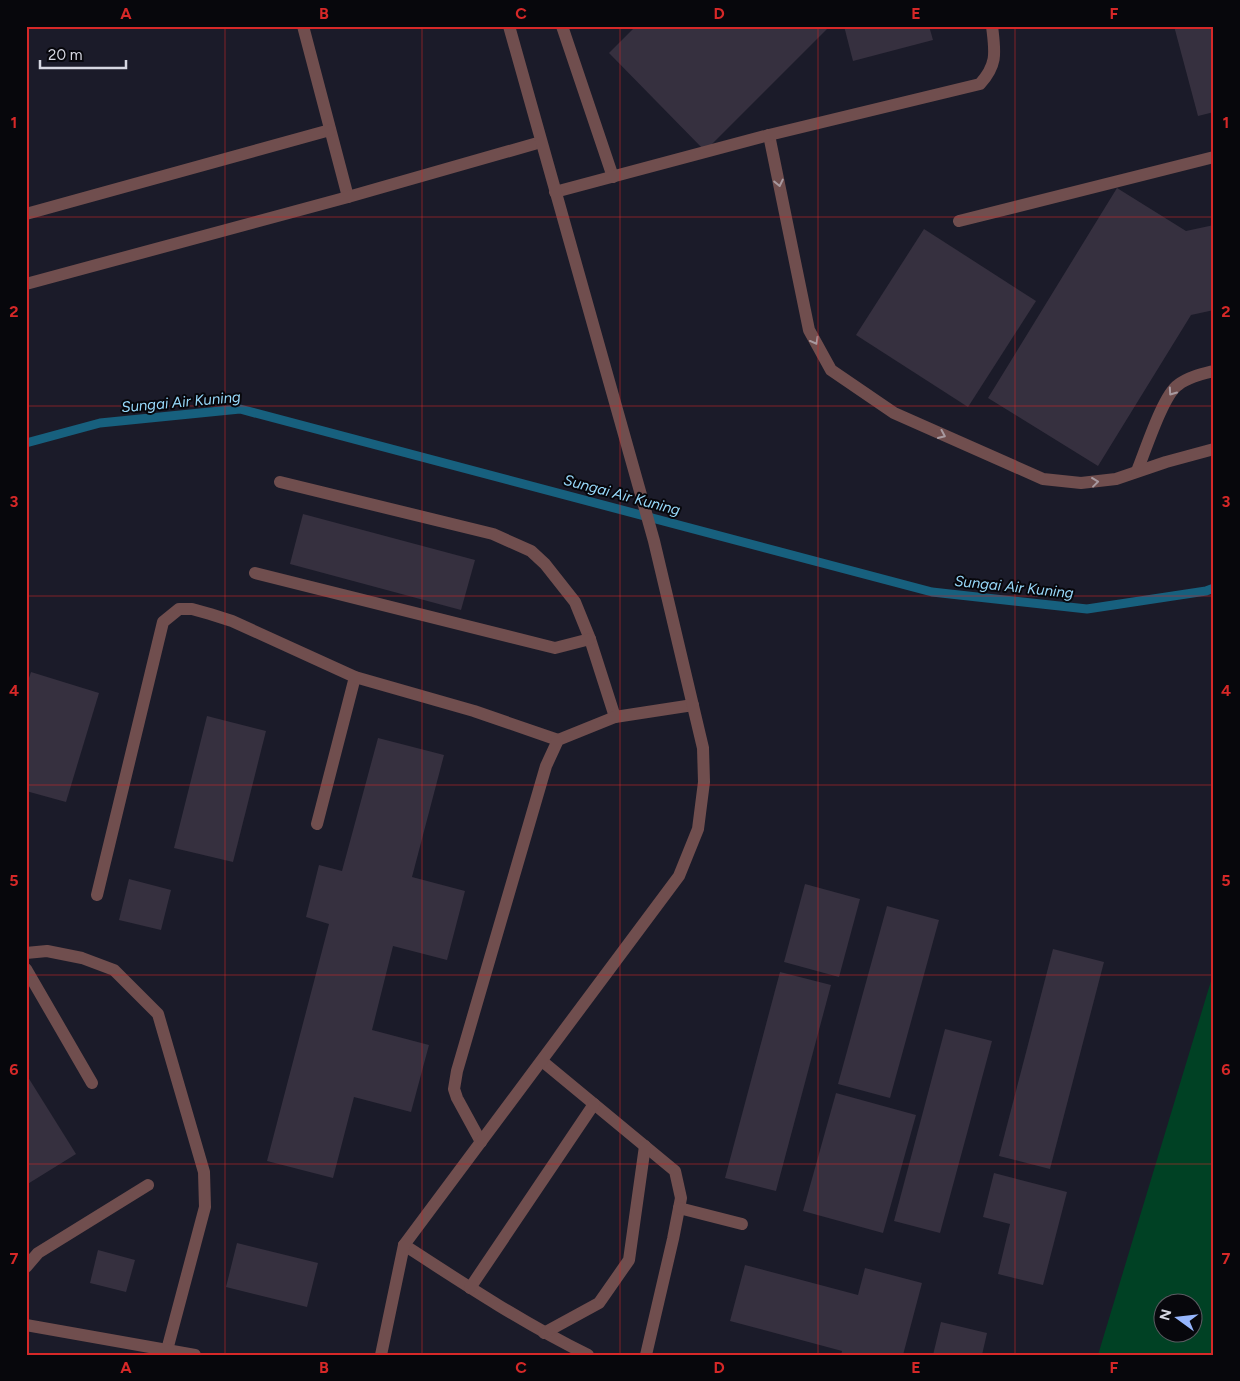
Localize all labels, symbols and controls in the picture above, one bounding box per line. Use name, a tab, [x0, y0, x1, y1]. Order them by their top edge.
text: A	[120, 4, 132, 23]
text: B	[319, 4, 329, 23]
text: C	[515, 4, 527, 23]
text: D	[713, 4, 725, 23]
text: E	[911, 4, 921, 23]
text: F	[1110, 4, 1119, 23]
scale bar	[40, 38, 126, 70]
text: 20 m	[48, 46, 82, 64]
text: 1	[11, 113, 17, 132]
text: 1	[1223, 113, 1229, 132]
one-way arrow	[773, 178, 783, 187]
text: 2	[9, 302, 19, 321]
text: 2	[1221, 302, 1231, 321]
one-way arrow	[808, 335, 818, 344]
one-way arrow	[1169, 386, 1178, 396]
water label: Sungai Air Kuning	[121, 388, 242, 416]
one-way arrow	[937, 428, 946, 439]
water label: Sungai Air Kuning	[562, 471, 682, 519]
one-way arrow	[1091, 477, 1099, 488]
text: 3	[10, 492, 19, 511]
text: 3	[1222, 492, 1231, 511]
water label: Sungai Air Kuning	[953, 572, 1075, 602]
text: 4	[9, 681, 19, 700]
text: 4	[1221, 681, 1231, 700]
text: 5	[9, 871, 19, 890]
text: 5	[1221, 871, 1231, 890]
text: 6	[9, 1060, 19, 1079]
text: 6	[1221, 1060, 1231, 1079]
text: 7	[10, 1249, 19, 1268]
text: 7	[1222, 1249, 1231, 1268]
north arrow	[1152, 1294, 1202, 1344]
text: N	[1156, 1307, 1176, 1322]
text: A	[120, 1358, 132, 1377]
text: B	[319, 1358, 329, 1377]
text: C	[515, 1358, 527, 1377]
text: D	[713, 1358, 725, 1377]
text: E	[911, 1358, 921, 1377]
text: F	[1110, 1358, 1119, 1377]

